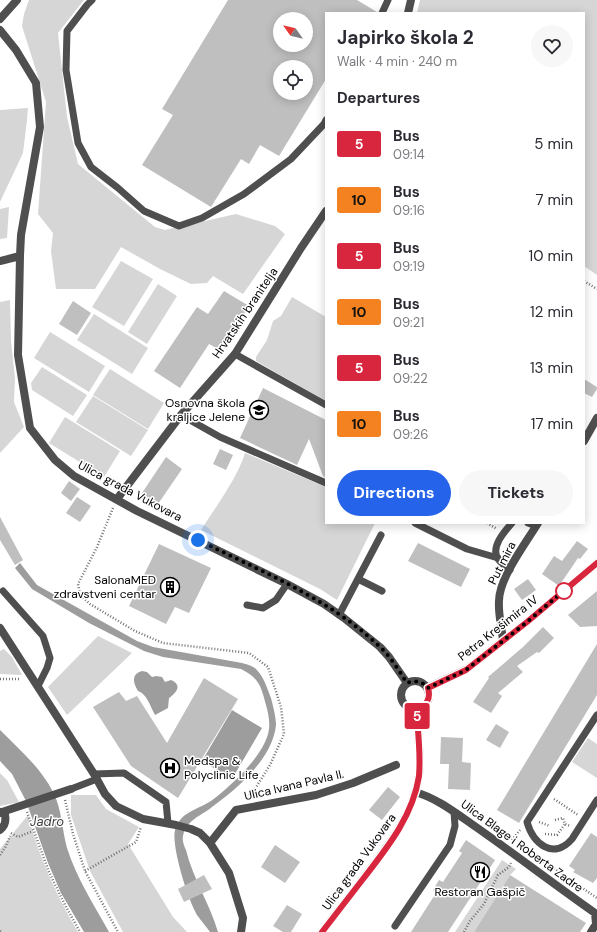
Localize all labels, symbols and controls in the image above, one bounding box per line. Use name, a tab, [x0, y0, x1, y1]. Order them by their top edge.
north arrow	[273, 12, 313, 52]
map controls	[273, 12, 313, 100]
text: Japirko škola 2	[337, 25, 474, 50]
button: heart	[531, 25, 573, 67]
text: Walk · 4 min · 240 m	[337, 53, 457, 70]
button: locate	[273, 60, 313, 100]
text: Departures	[337, 88, 420, 108]
text: Bus	[393, 126, 420, 146]
text: 5 min	[534, 134, 573, 154]
text: 5	[355, 135, 363, 153]
text: 09:14	[393, 146, 425, 163]
text: Bus	[393, 182, 420, 202]
text: 7 min	[535, 190, 573, 210]
text: 10	[352, 191, 366, 209]
text: 09:16	[393, 202, 425, 219]
text: Bus	[393, 238, 420, 258]
text: 10 min	[528, 246, 573, 266]
text: 5	[355, 247, 363, 265]
text: 09:19	[393, 258, 425, 275]
street label: Hrvatskih branitelja	[209, 264, 281, 362]
text: Bus	[393, 294, 420, 314]
text: 12 min	[530, 302, 573, 322]
text: 10	[352, 303, 366, 321]
text: 09:21	[393, 314, 424, 331]
text: Bus	[393, 350, 420, 370]
text: 13 min	[530, 358, 573, 378]
text: 5	[355, 359, 363, 377]
text: 09:22	[393, 370, 428, 387]
place label: Osnovna škola kraljice Jelene	[165, 395, 245, 425]
school or university icon: Osnovna škola kraljice Jelene	[248, 399, 270, 421]
text: Bus	[393, 406, 420, 426]
text: 17 min	[531, 414, 573, 434]
text: 10	[352, 415, 366, 433]
text: 09:26	[393, 426, 428, 443]
street label: Ulica grada Vukovara	[75, 457, 185, 525]
button: Directions	[337, 470, 451, 516]
button: Tickets	[459, 470, 573, 516]
your location	[188, 530, 208, 550]
street label: Put mira	[484, 539, 520, 587]
place label: SalonaMED zdravstveni centar	[54, 572, 157, 602]
building icon: SalonaMED zdravstveni centar	[159, 576, 181, 598]
unlabelled marker	[555, 582, 573, 600]
street label: Petra Krešimira IV	[455, 592, 541, 664]
line badge: 5	[404, 703, 430, 729]
text: 5	[413, 707, 421, 725]
place label: Medspa & Polyclinic Life	[184, 753, 259, 783]
hospital icon: Medspa & Polyclinic Life	[159, 757, 181, 779]
street label: Ulica Ivana Pavla II.	[243, 766, 345, 804]
street label: Ulica Blage i Roberta Zadre	[458, 796, 587, 896]
street label: Ulica grada Vukovara	[319, 811, 399, 913]
water label: Jadro	[30, 813, 64, 830]
restaurant icon: Restoran Gašpič	[469, 861, 491, 883]
place label: Restoran Gašpič	[435, 884, 526, 900]

